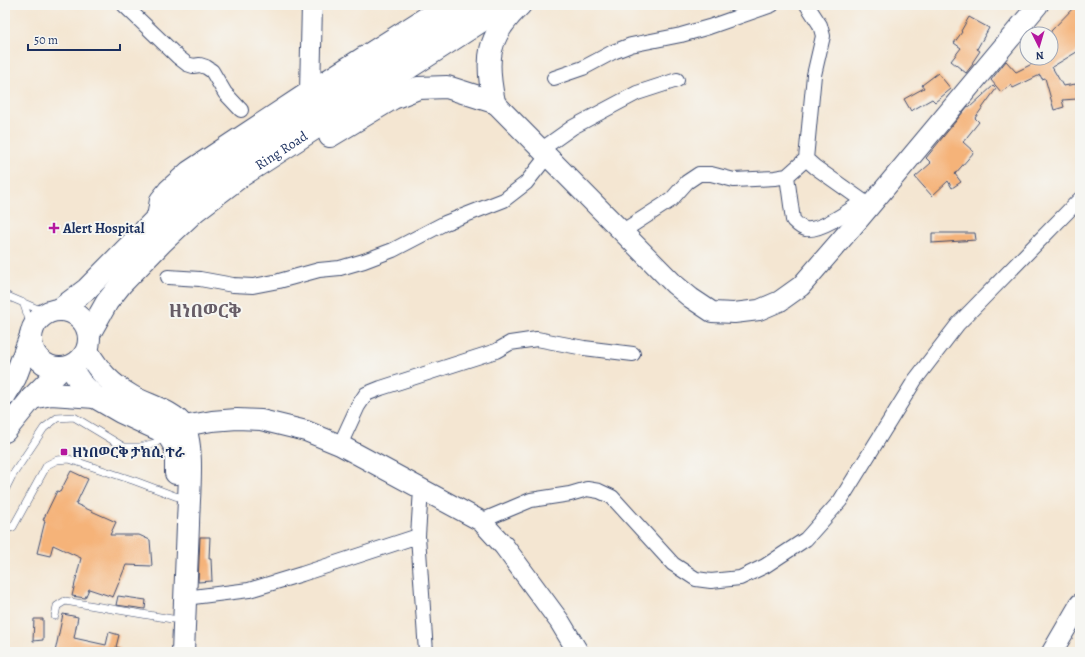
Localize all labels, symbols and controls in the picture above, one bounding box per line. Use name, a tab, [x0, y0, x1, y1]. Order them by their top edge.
scale bar	[28, 26, 120, 52]
north arrow	[1019, 26, 1059, 66]
text: 50 m	[34, 32, 58, 48]
text: N	[1035, 48, 1044, 63]
street label: Ring Road	[251, 126, 311, 174]
place label: Alert Hospital	[62, 219, 145, 238]
marker: Alert Hospital	[48, 222, 60, 234]
district label: ዘነበወርቅ	[169, 299, 242, 323]
place label: ዘነበወርቅ ታክሲ ተራ	[72, 443, 185, 462]
marker: ዘነበወርቅ ታክሲ ተራ	[59, 447, 69, 457]

